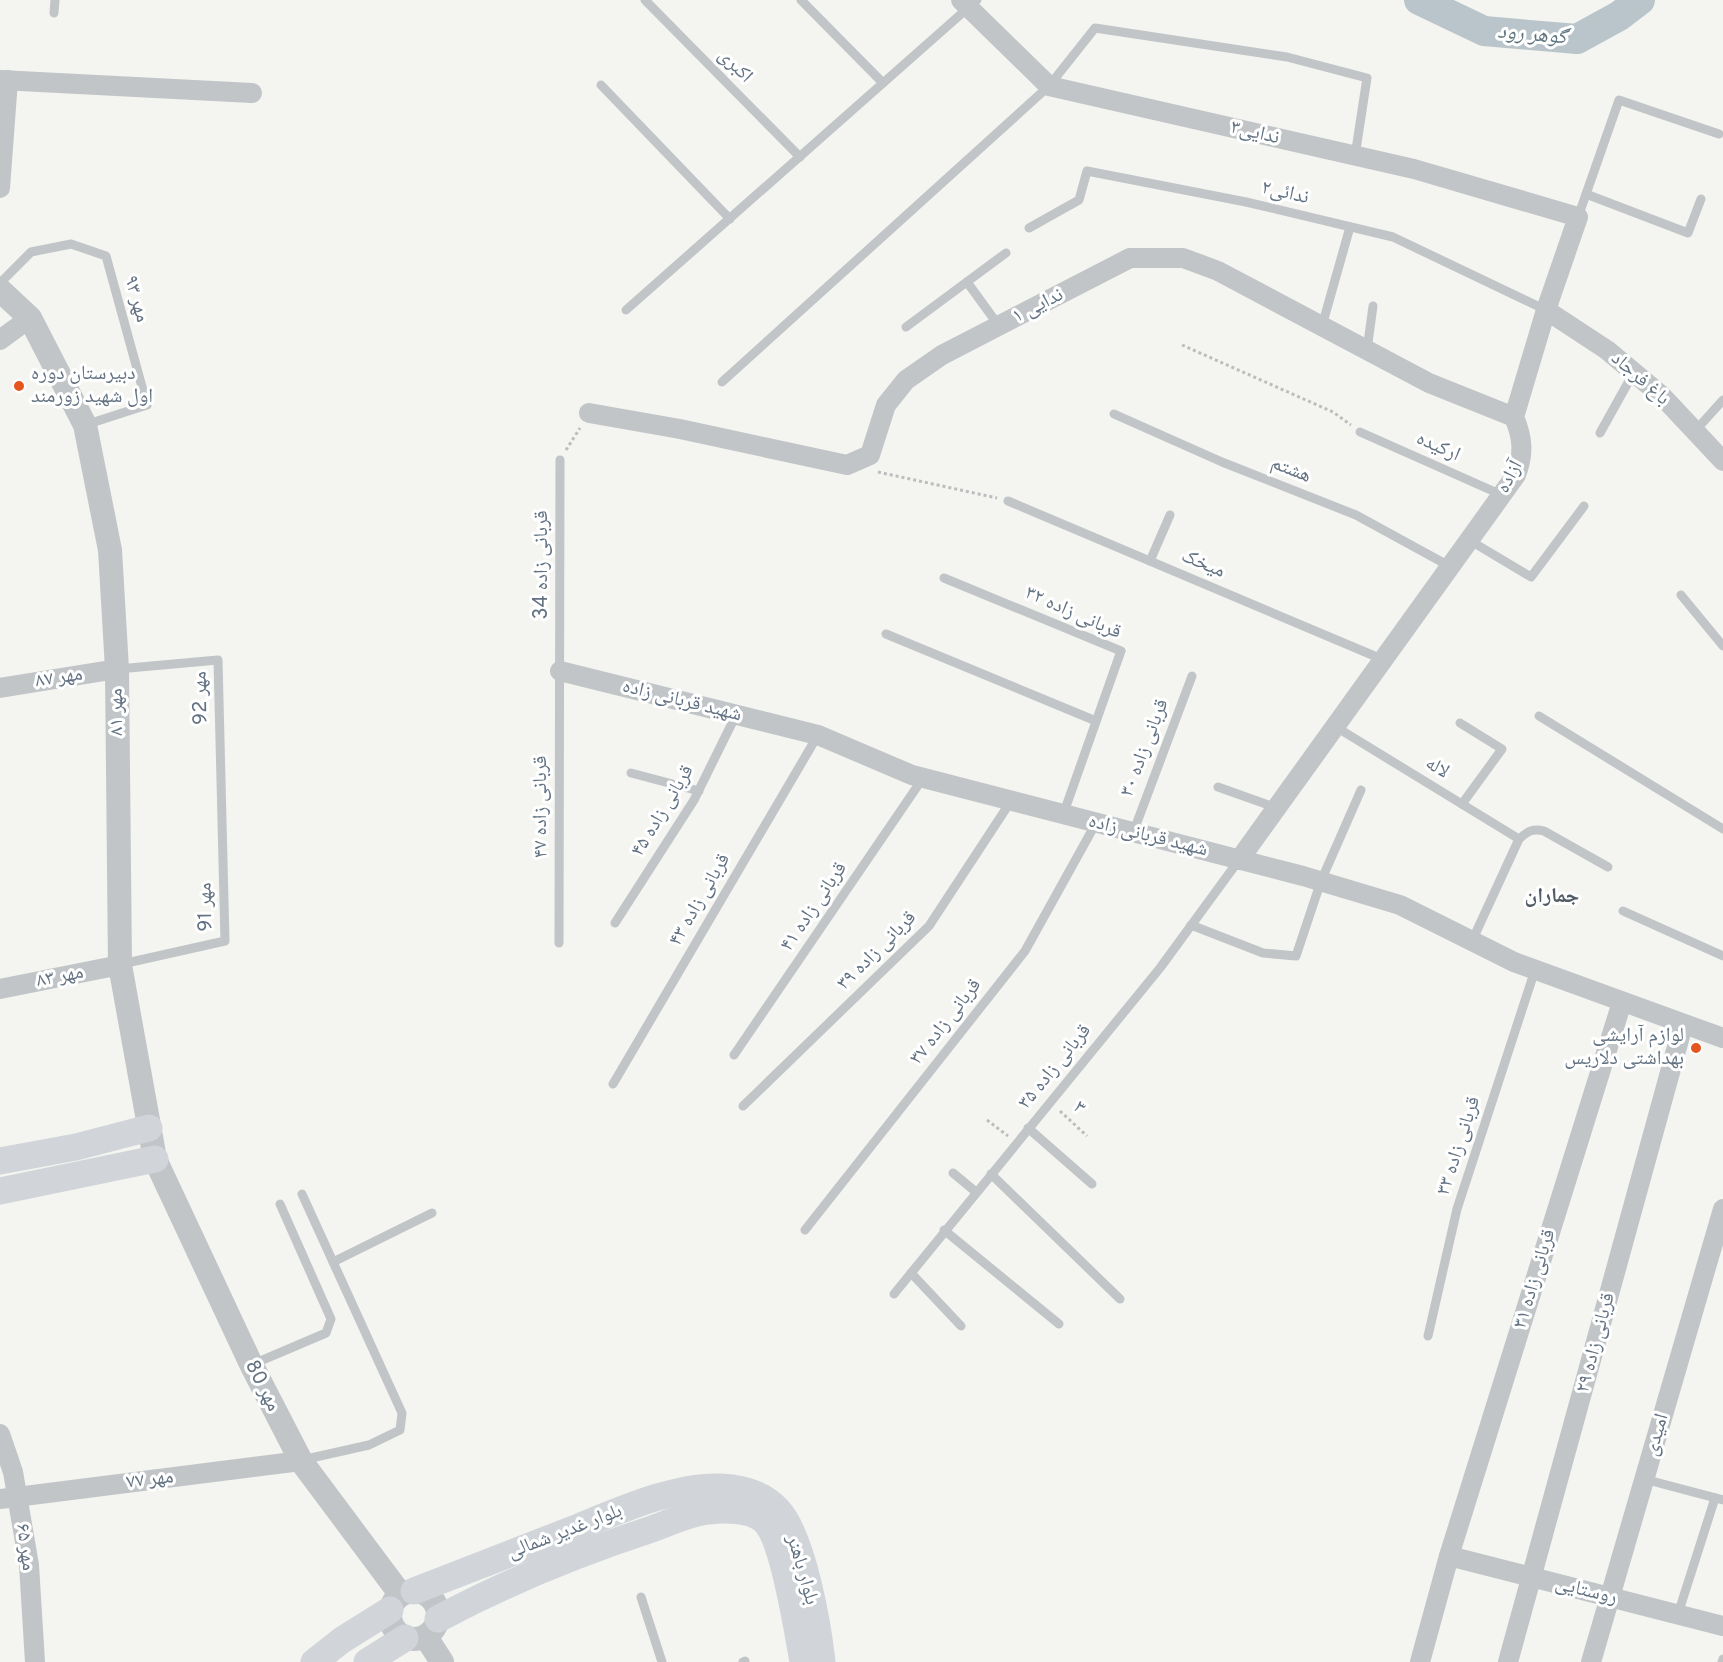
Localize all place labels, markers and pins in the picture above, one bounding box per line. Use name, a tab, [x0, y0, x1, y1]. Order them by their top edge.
place label: دبیرستان دوره اول شهید زورمند	[31, 361, 153, 410]
marker: دبیرستان دوره اول شهید زورمند	[12, 379, 26, 393]
place label: لوازم آرایشی بهداشتی دلاریس	[1564, 1023, 1684, 1072]
marker: لوازم آرایشی بهداشتی دلاریس	[1689, 1041, 1703, 1055]

